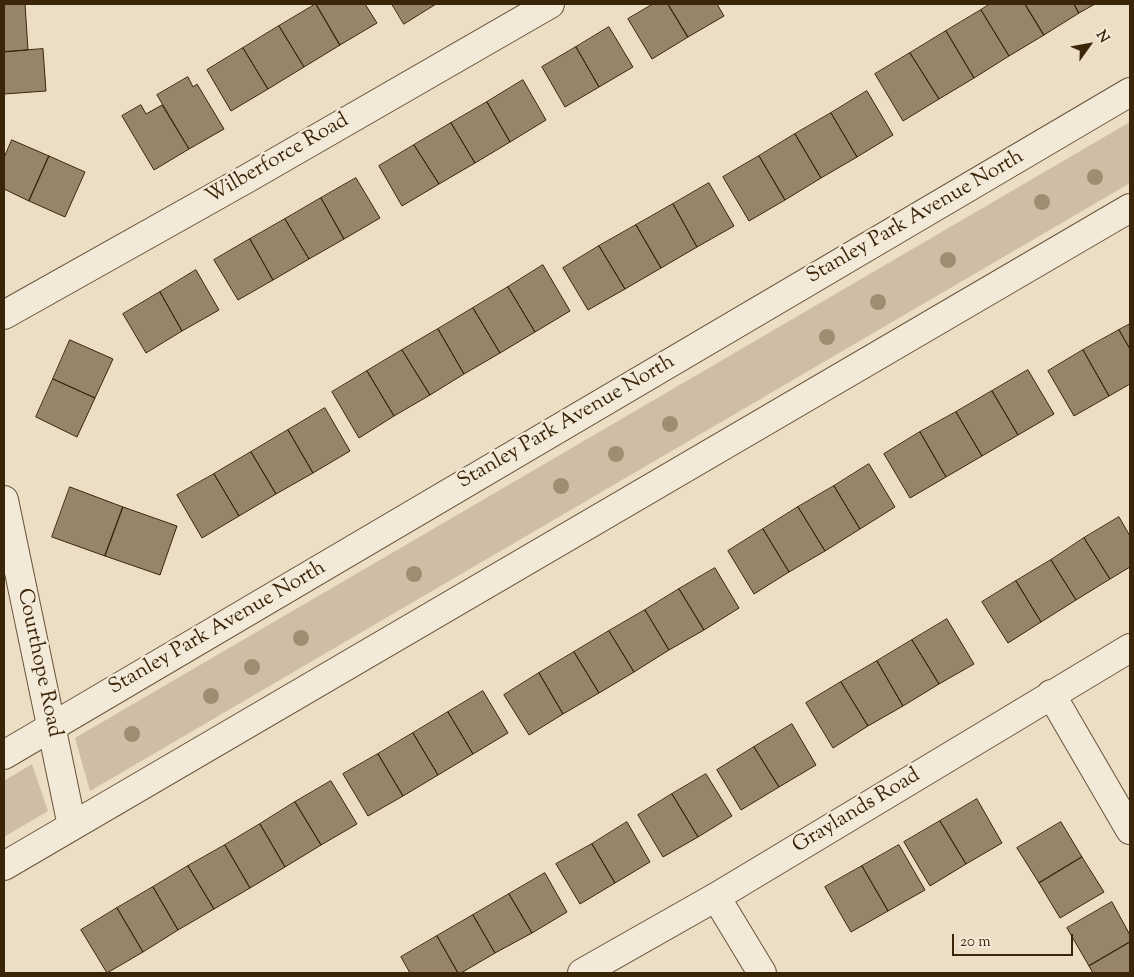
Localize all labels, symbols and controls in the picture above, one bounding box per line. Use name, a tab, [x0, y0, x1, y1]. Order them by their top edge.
north arrow	[1064, 20, 1114, 70]
text: N	[1090, 27, 1113, 47]
street label: Wilberforce Road	[202, 109, 354, 211]
street label: Stanley Park Avenue North	[803, 145, 1029, 291]
street label: Stanley Park Avenue North	[454, 350, 680, 496]
street label: Stanley Park Avenue North	[105, 556, 331, 702]
street label: Courthope Road	[10, 586, 66, 740]
street label: Graylands Road	[789, 764, 925, 860]
scale bar	[954, 924, 1075, 956]
text: 20 m	[960, 932, 991, 953]

